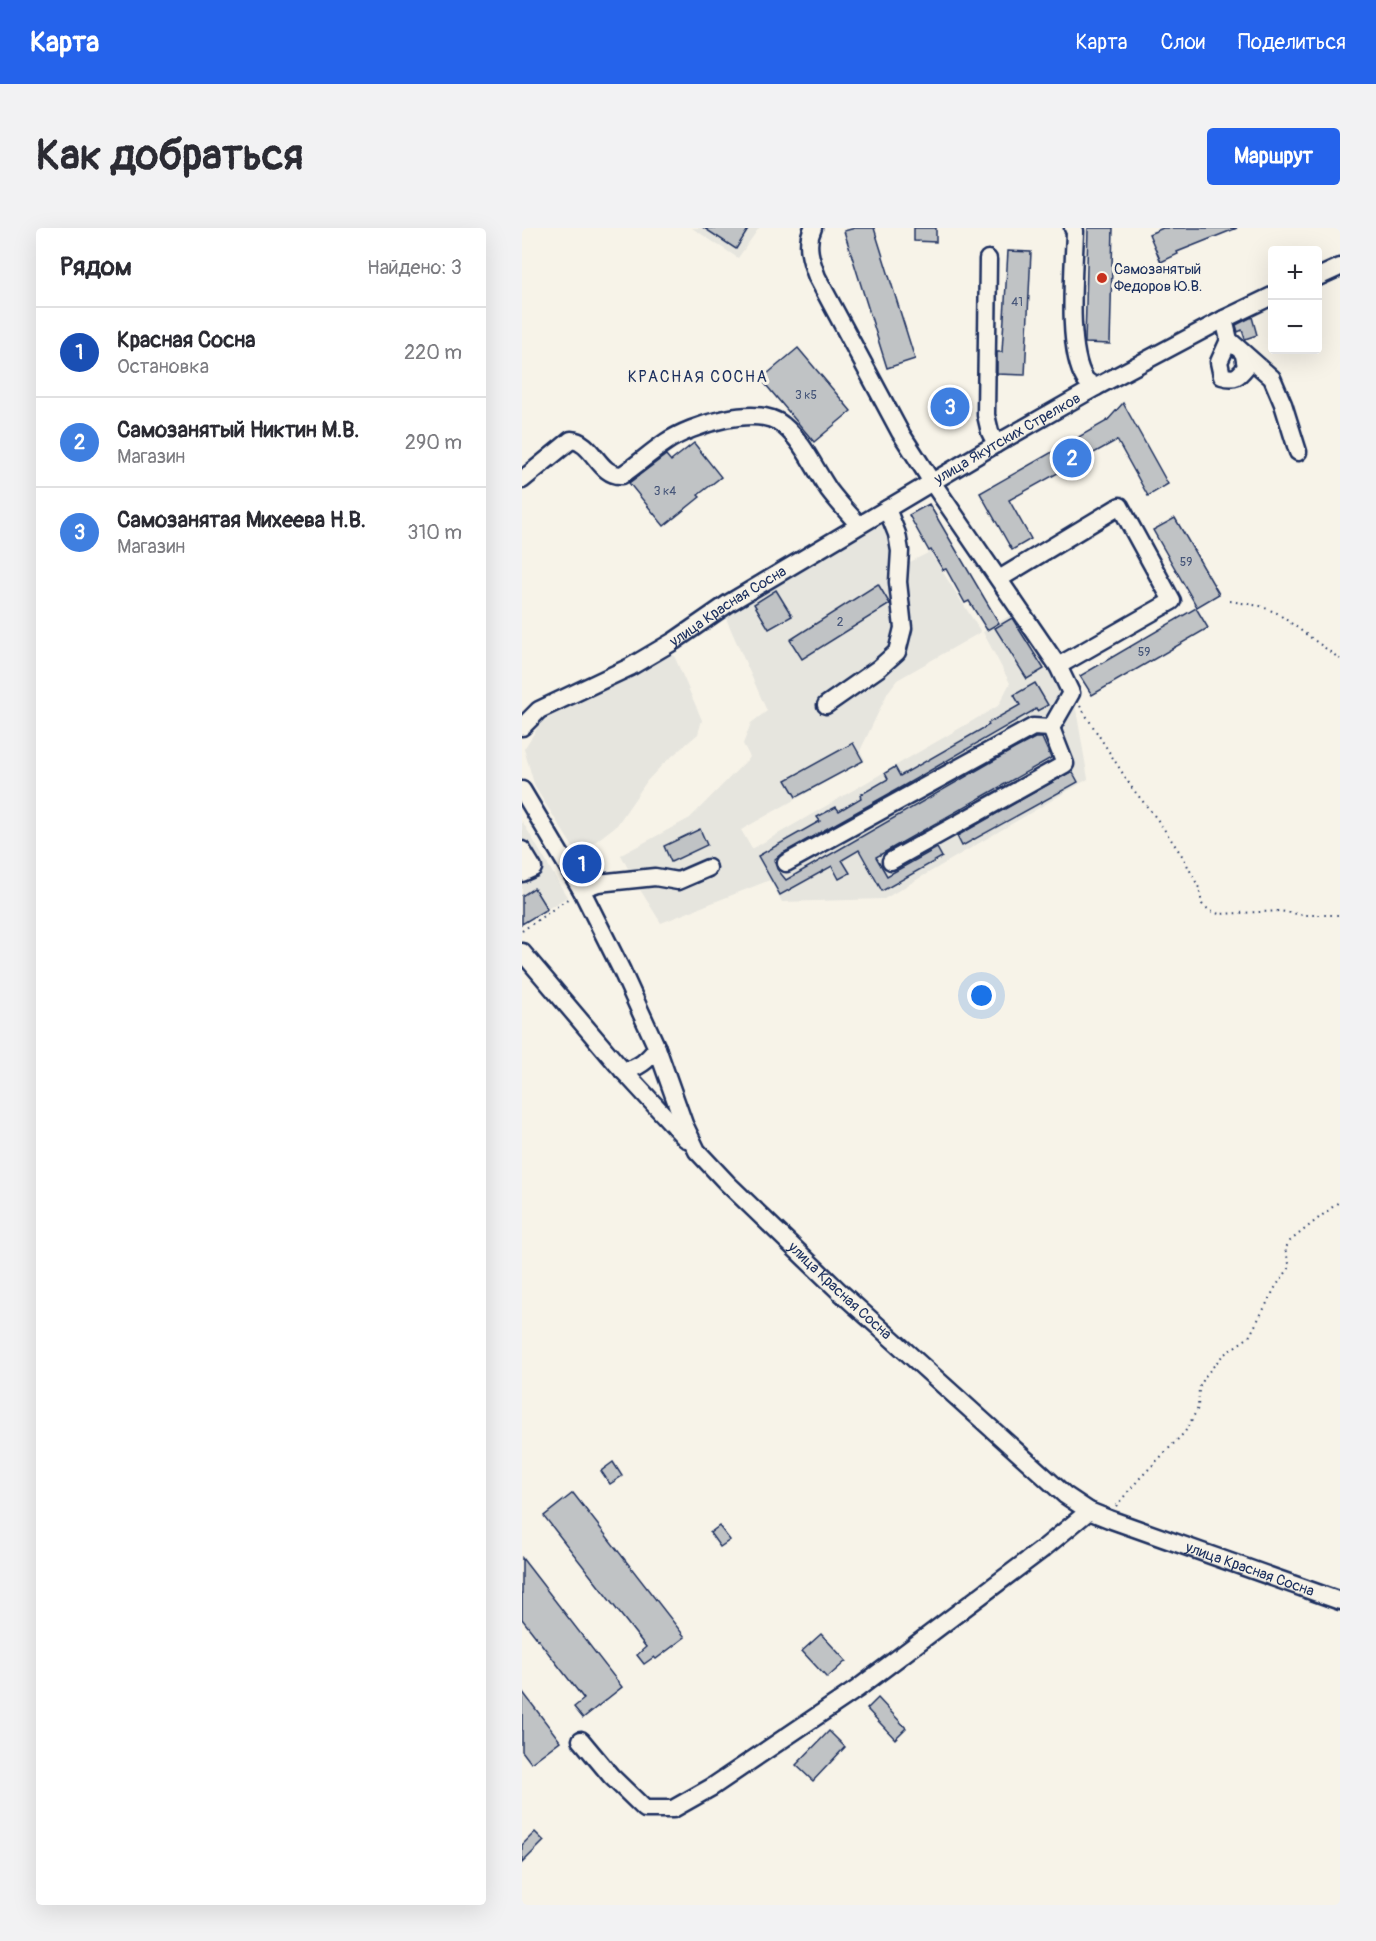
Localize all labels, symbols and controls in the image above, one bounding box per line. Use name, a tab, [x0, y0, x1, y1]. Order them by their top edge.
text: Карта	[30, 25, 99, 60]
text: Карта	[1075, 29, 1127, 56]
text: Слои	[1160, 29, 1205, 56]
text: Поделиться	[1238, 29, 1346, 56]
button: Маршрут	[1207, 128, 1340, 185]
text: Как добраться	[36, 130, 303, 182]
map controls	[1268, 246, 1322, 354]
button: +	[1268, 246, 1322, 300]
text: Рядом	[60, 251, 132, 283]
text: Найдено: 3	[367, 255, 462, 280]
place label: Самозанятый Федоров Ю.В.	[1114, 260, 1202, 296]
marker: Самозанятый Федоров Ю.В.	[1095, 271, 1109, 285]
house number: 41	[1011, 295, 1023, 310]
button: −	[1268, 300, 1322, 354]
text: Красная Сосна	[117, 326, 256, 354]
text: 1	[76, 340, 83, 365]
text: 220 m	[404, 340, 462, 365]
text: Остановка	[117, 354, 209, 379]
district label: КРАСНАЯ СОСНА	[628, 367, 768, 387]
pin: 3	[930, 384, 970, 429]
house number: 3 к5	[795, 388, 817, 403]
street label: улица Якутских Стрелков	[930, 389, 1084, 489]
text: Самозанятый Никтин М.В.	[117, 416, 359, 444]
text: 2	[74, 430, 85, 455]
text: 290 m	[405, 430, 462, 455]
pin: 2	[1052, 436, 1092, 480]
text: Магазин	[117, 444, 185, 469]
house number: 3 к4	[654, 484, 676, 499]
text: Самозанятая Михеева Н.В.	[117, 506, 366, 534]
text: 3	[74, 520, 85, 545]
text: 310 m	[407, 520, 462, 545]
text: Магазин	[117, 534, 185, 559]
house number: 59	[1180, 555, 1192, 570]
street label: улица Красная Сосна	[666, 562, 790, 652]
house number: 2	[837, 615, 844, 630]
house number: 59	[1138, 645, 1150, 660]
pin: 1	[562, 842, 602, 886]
your location	[967, 981, 996, 1010]
street label: улица Красная Сосна	[783, 1237, 896, 1344]
street label: улица Красная Сосна	[1182, 1538, 1317, 1601]

